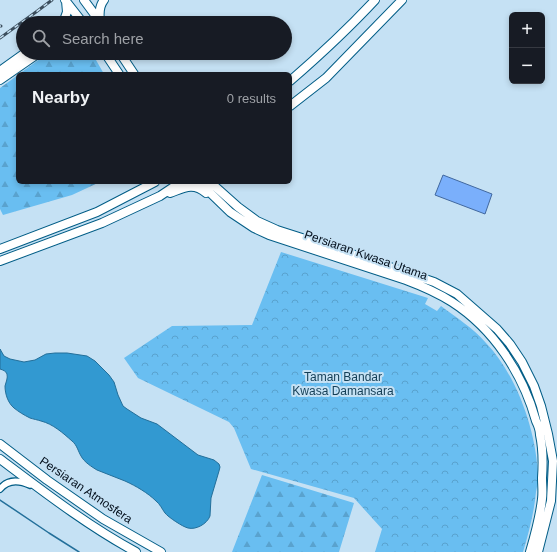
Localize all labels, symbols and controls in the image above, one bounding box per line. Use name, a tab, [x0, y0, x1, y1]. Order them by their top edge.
map controls	[509, 12, 545, 84]
button: +	[509, 12, 545, 48]
search box	[16, 16, 292, 60]
icon: search	[30, 27, 52, 49]
text: Search here	[62, 30, 144, 47]
button: −	[509, 48, 545, 84]
text: Nearby	[32, 88, 90, 107]
text: 0 results	[227, 91, 276, 106]
street label: Persiaran Kwasa Utama	[303, 227, 430, 283]
park label: Taman Bandar Kwasa Damansara	[292, 370, 394, 398]
street label: Persiaran Atmosfera	[37, 454, 135, 526]

